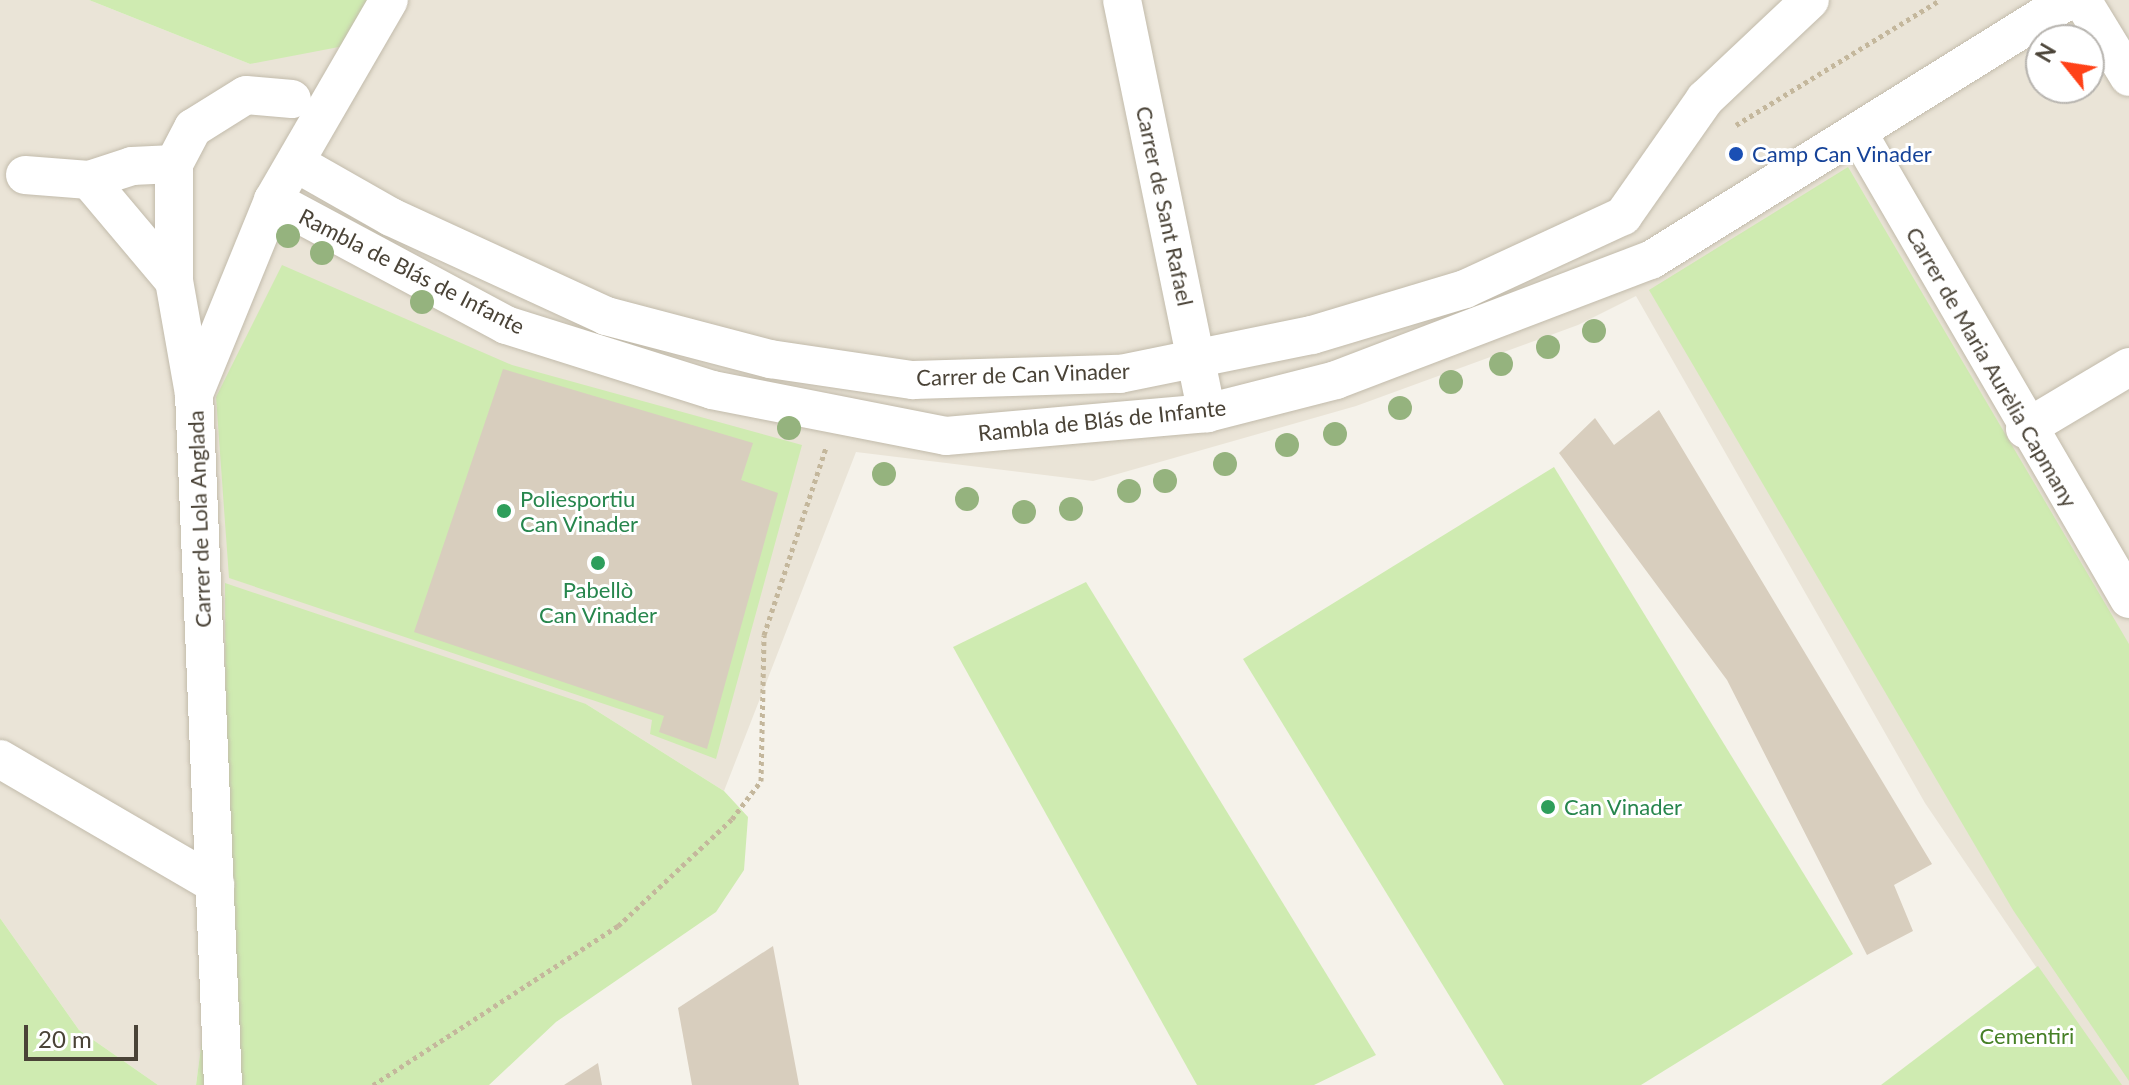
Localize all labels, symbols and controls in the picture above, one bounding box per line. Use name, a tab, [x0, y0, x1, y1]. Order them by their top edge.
north arrow	[2025, 24, 2105, 104]
text: N	[2030, 39, 2061, 67]
street label: Carrer de Sant Rafael	[1131, 103, 1199, 309]
place label: Camp Can Vinader	[1752, 141, 1933, 167]
marker: Camp Can Vinader	[1727, 145, 1745, 163]
street label: Rambla de Blás de Infante	[295, 203, 529, 339]
street label: Carrer de Maria Aurèlia Capmany	[1900, 222, 2084, 512]
street label: Carrer de Can Vinader	[915, 357, 1131, 391]
street label: Rambla de Blás de Infante	[977, 394, 1227, 446]
street label: Carrer de Lola Anglada	[182, 409, 216, 629]
place label: Poliesportiu Can Vinader	[520, 485, 639, 536]
marker: Poliesportiu Can Vinader	[495, 502, 513, 520]
marker: Pabellò Can Vinader	[589, 554, 607, 572]
place label: Pabellò Can Vinader	[539, 576, 657, 628]
place label: Can Vinader	[1564, 794, 1683, 820]
marker: Can Vinader	[1539, 798, 1557, 816]
scale bar	[28, 1009, 142, 1059]
park label: Cementiri	[1980, 1023, 2074, 1049]
text: 20 m	[38, 1024, 92, 1053]

